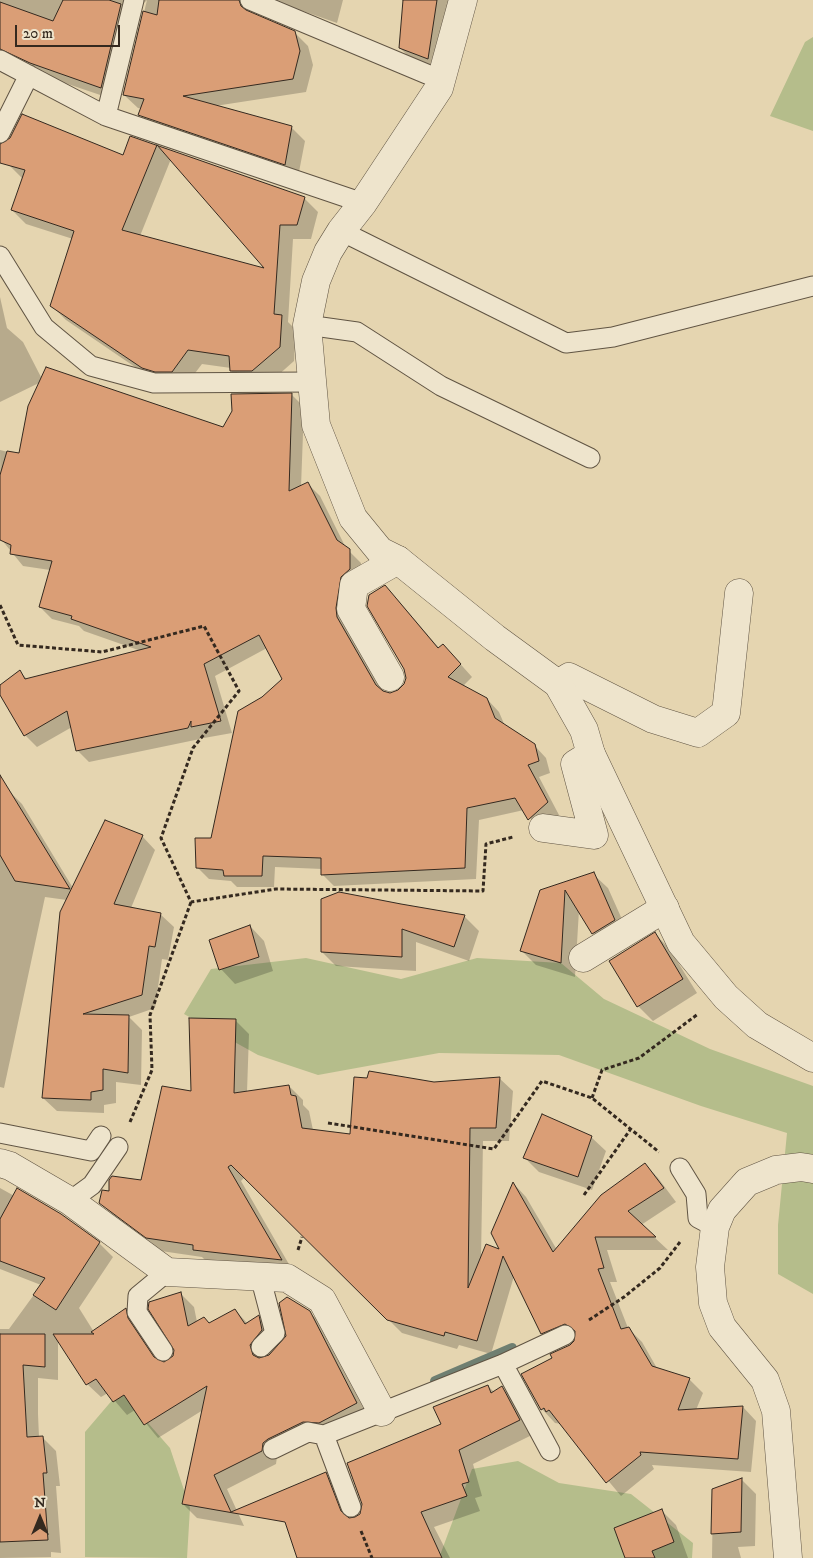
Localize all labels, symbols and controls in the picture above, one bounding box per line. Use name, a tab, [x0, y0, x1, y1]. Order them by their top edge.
scale bar	[18, 15, 122, 47]
text: 20 m	[23, 24, 53, 43]
north arrow	[15, 1493, 65, 1543]
text: N	[34, 1494, 46, 1512]

